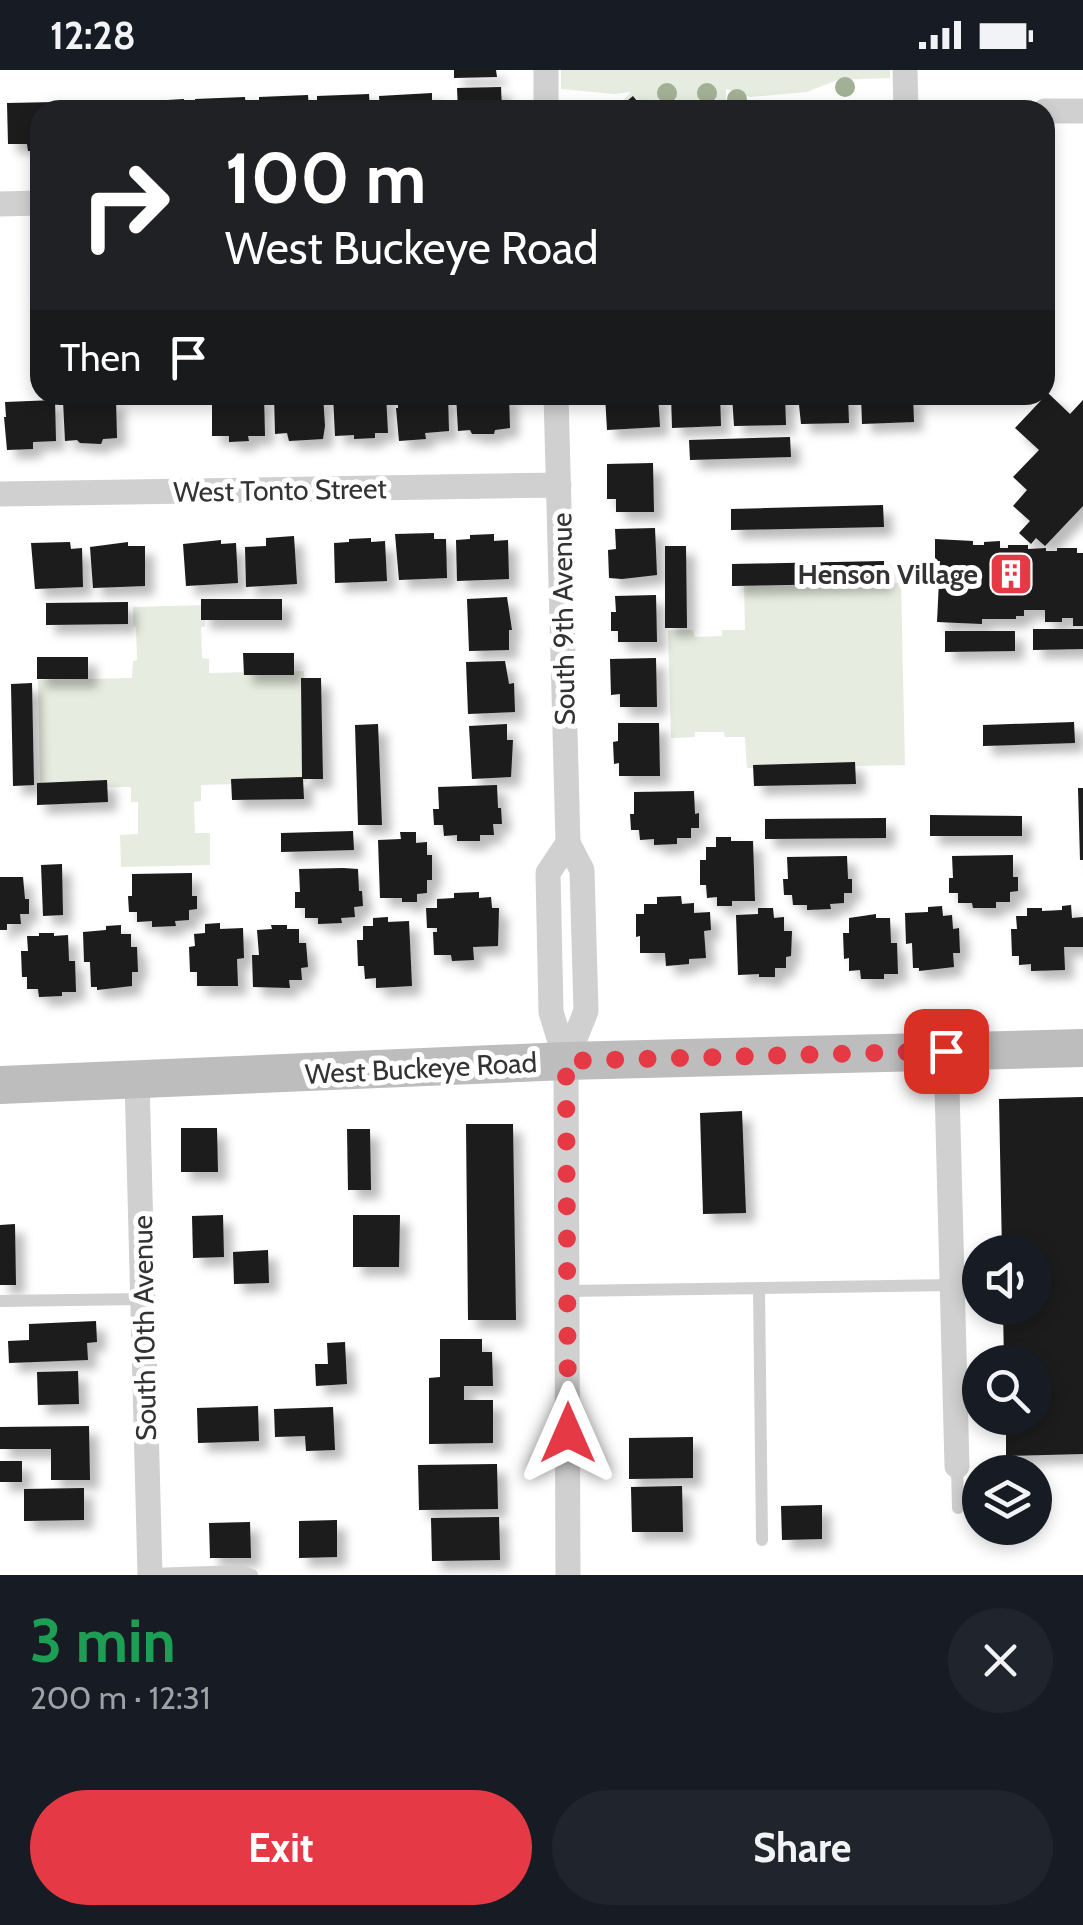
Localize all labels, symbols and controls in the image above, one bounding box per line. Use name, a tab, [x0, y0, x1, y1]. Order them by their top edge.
text: 12:28	[50, 12, 136, 59]
text: 100 m	[225, 135, 426, 221]
icon: right	[60, 140, 190, 270]
text: West Buckeye Road	[225, 221, 598, 275]
icon: arrive	[161, 330, 216, 385]
text: Then	[60, 334, 141, 381]
street label: West Tonto Street	[173, 471, 387, 509]
street label: South 9th Avenue	[544, 512, 582, 726]
building icon: Henson Village	[988, 551, 1034, 597]
place label: Henson Village	[798, 557, 978, 591]
pin	[904, 1009, 989, 1094]
icon: arrive	[919, 1024, 974, 1079]
street label: West Buckeye Road	[304, 1045, 538, 1091]
street label: South 10th Avenue	[125, 1215, 163, 1441]
map controls	[962, 1235, 1052, 1545]
button: sound	[962, 1235, 1052, 1325]
button: search	[962, 1345, 1052, 1435]
position arrow	[516, 1381, 620, 1485]
button: layers	[962, 1455, 1052, 1545]
text: 3 min	[30, 1604, 176, 1677]
button: close	[948, 1608, 1053, 1713]
text: 200 m · 12:31	[30, 1678, 210, 1717]
button: Exit	[30, 1790, 532, 1905]
button: Share	[552, 1790, 1053, 1905]

